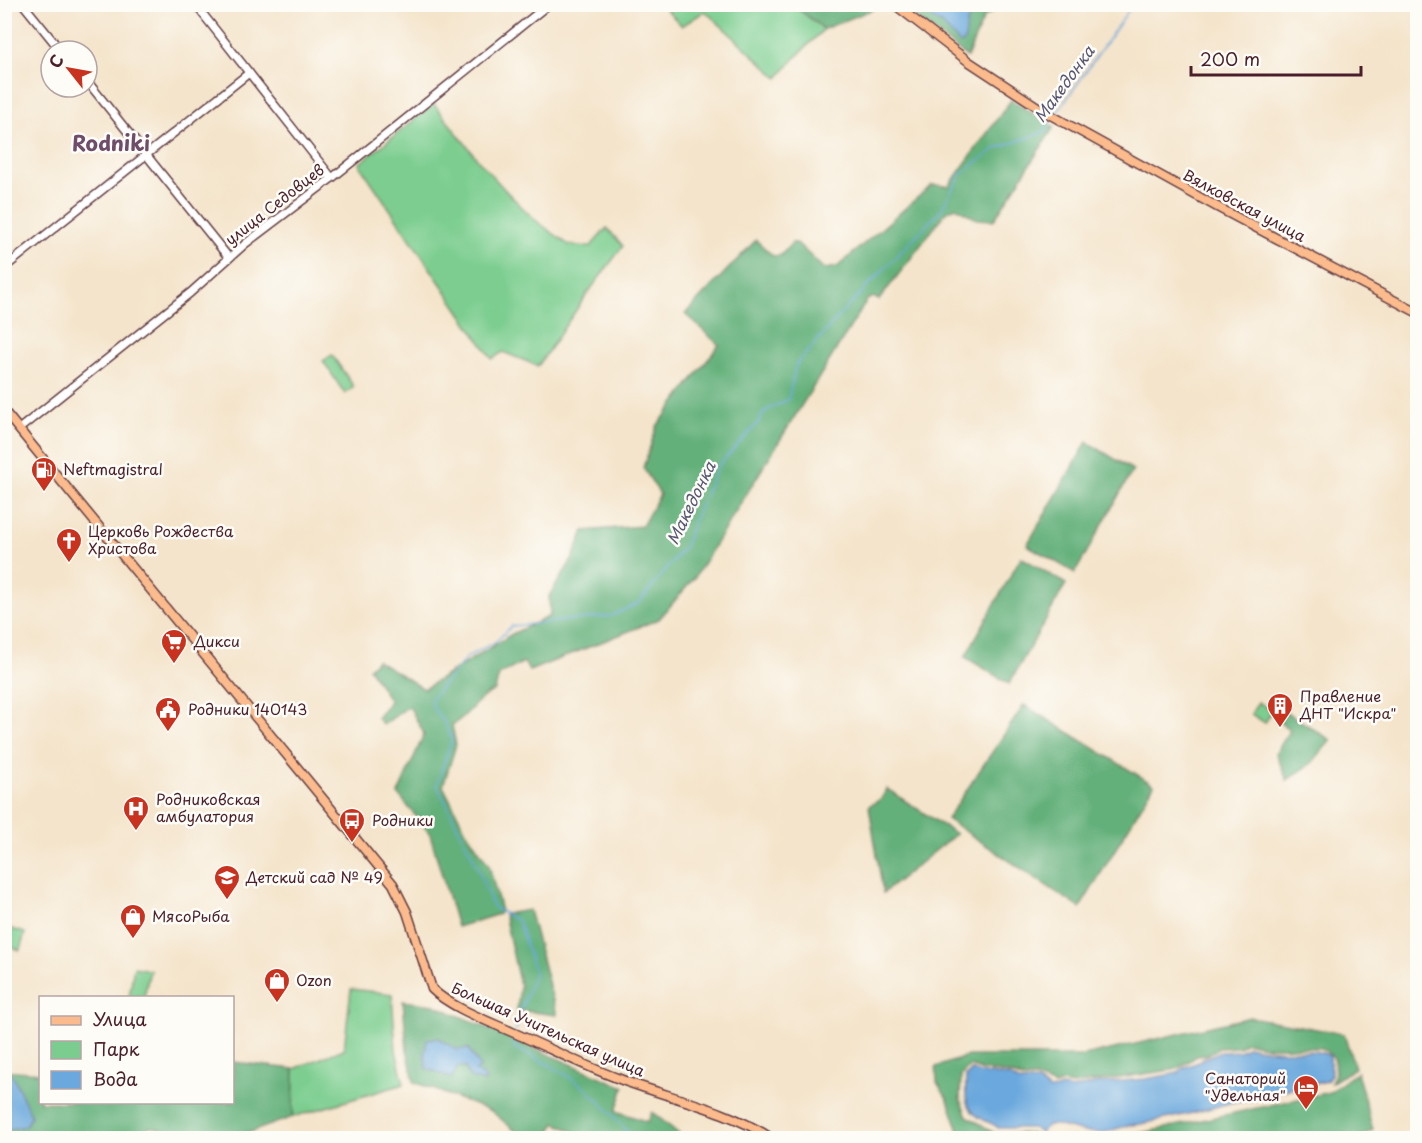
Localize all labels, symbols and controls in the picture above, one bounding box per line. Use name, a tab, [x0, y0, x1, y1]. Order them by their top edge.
north arrow	[39, 39, 99, 99]
water label: Македонка	[1027, 39, 1100, 127]
scale bar	[1191, 39, 1360, 77]
text: 200 m	[1200, 45, 1260, 72]
text: С	[42, 49, 69, 72]
district label: Rodniki	[72, 126, 150, 158]
street label: улица Седовцев	[220, 157, 329, 250]
street label: Вялковская улица	[1179, 163, 1311, 247]
fuel station icon: Neftmagistral	[29, 455, 59, 493]
water label: Македонка	[660, 456, 721, 548]
place label: Neftmagistral	[63, 457, 163, 480]
place label: Церковь Рождества Христова	[88, 519, 234, 559]
church icon: Церковь Рождества Христова	[54, 526, 84, 564]
supermarket icon: Дикси	[159, 627, 189, 665]
place label: Дикси	[193, 629, 240, 652]
place label: Правление ДНТ "Искра"	[1299, 684, 1397, 724]
building icon: Правление ДНТ "Искра"	[1265, 691, 1295, 729]
public building icon: Родники 140143	[153, 695, 183, 733]
place label: Родники 140143	[188, 697, 307, 720]
place label: Родниковская амбулатория	[156, 787, 261, 827]
hospital icon: Родниковская амбулатория	[121, 794, 151, 832]
bus stop icon: Родники	[337, 806, 367, 844]
place label: Родники	[372, 808, 434, 831]
school or university icon: Детский сад № 49	[212, 863, 242, 901]
place label: Детский сад № 49	[245, 865, 383, 888]
shop icon: МясоРыба	[118, 902, 148, 940]
place label: МясоРыба	[152, 904, 230, 927]
shop icon: Ozon	[262, 966, 292, 1004]
place label: Ozon	[296, 968, 332, 991]
street label: Большая Учительская улица	[448, 975, 650, 1082]
legend	[39, 996, 234, 1104]
text: Улица	[93, 1005, 147, 1032]
text: Парк	[93, 1035, 140, 1062]
text: Вода	[93, 1065, 138, 1092]
place label: Санаторий "Удельная"	[1205, 1066, 1286, 1106]
hotel icon: Санаторий "Удельная"	[1291, 1073, 1321, 1111]

